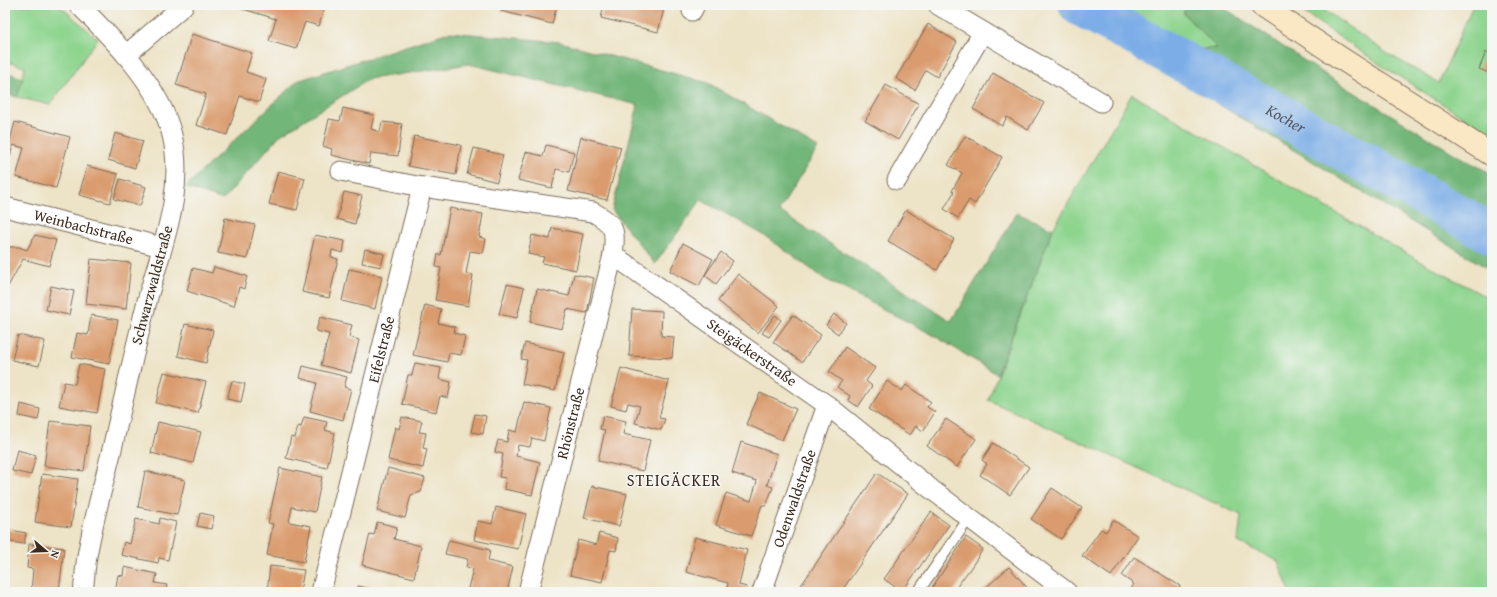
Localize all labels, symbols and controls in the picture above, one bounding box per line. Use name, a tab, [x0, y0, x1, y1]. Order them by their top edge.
water label: Kocher	[1261, 97, 1311, 139]
street label: Weinbachstraße	[32, 204, 136, 249]
street label: Schwarzwaldstraße	[126, 223, 177, 347]
street label: Steigäckerstraße	[703, 313, 802, 391]
street label: Eifelstraße	[363, 314, 399, 385]
street label: Rhönstraße	[551, 385, 589, 461]
street label: Odenwaldstraße	[767, 446, 821, 550]
district label: STEIGÄCKER	[627, 468, 721, 492]
north arrow	[26, 531, 66, 571]
text: N	[46, 548, 64, 561]

